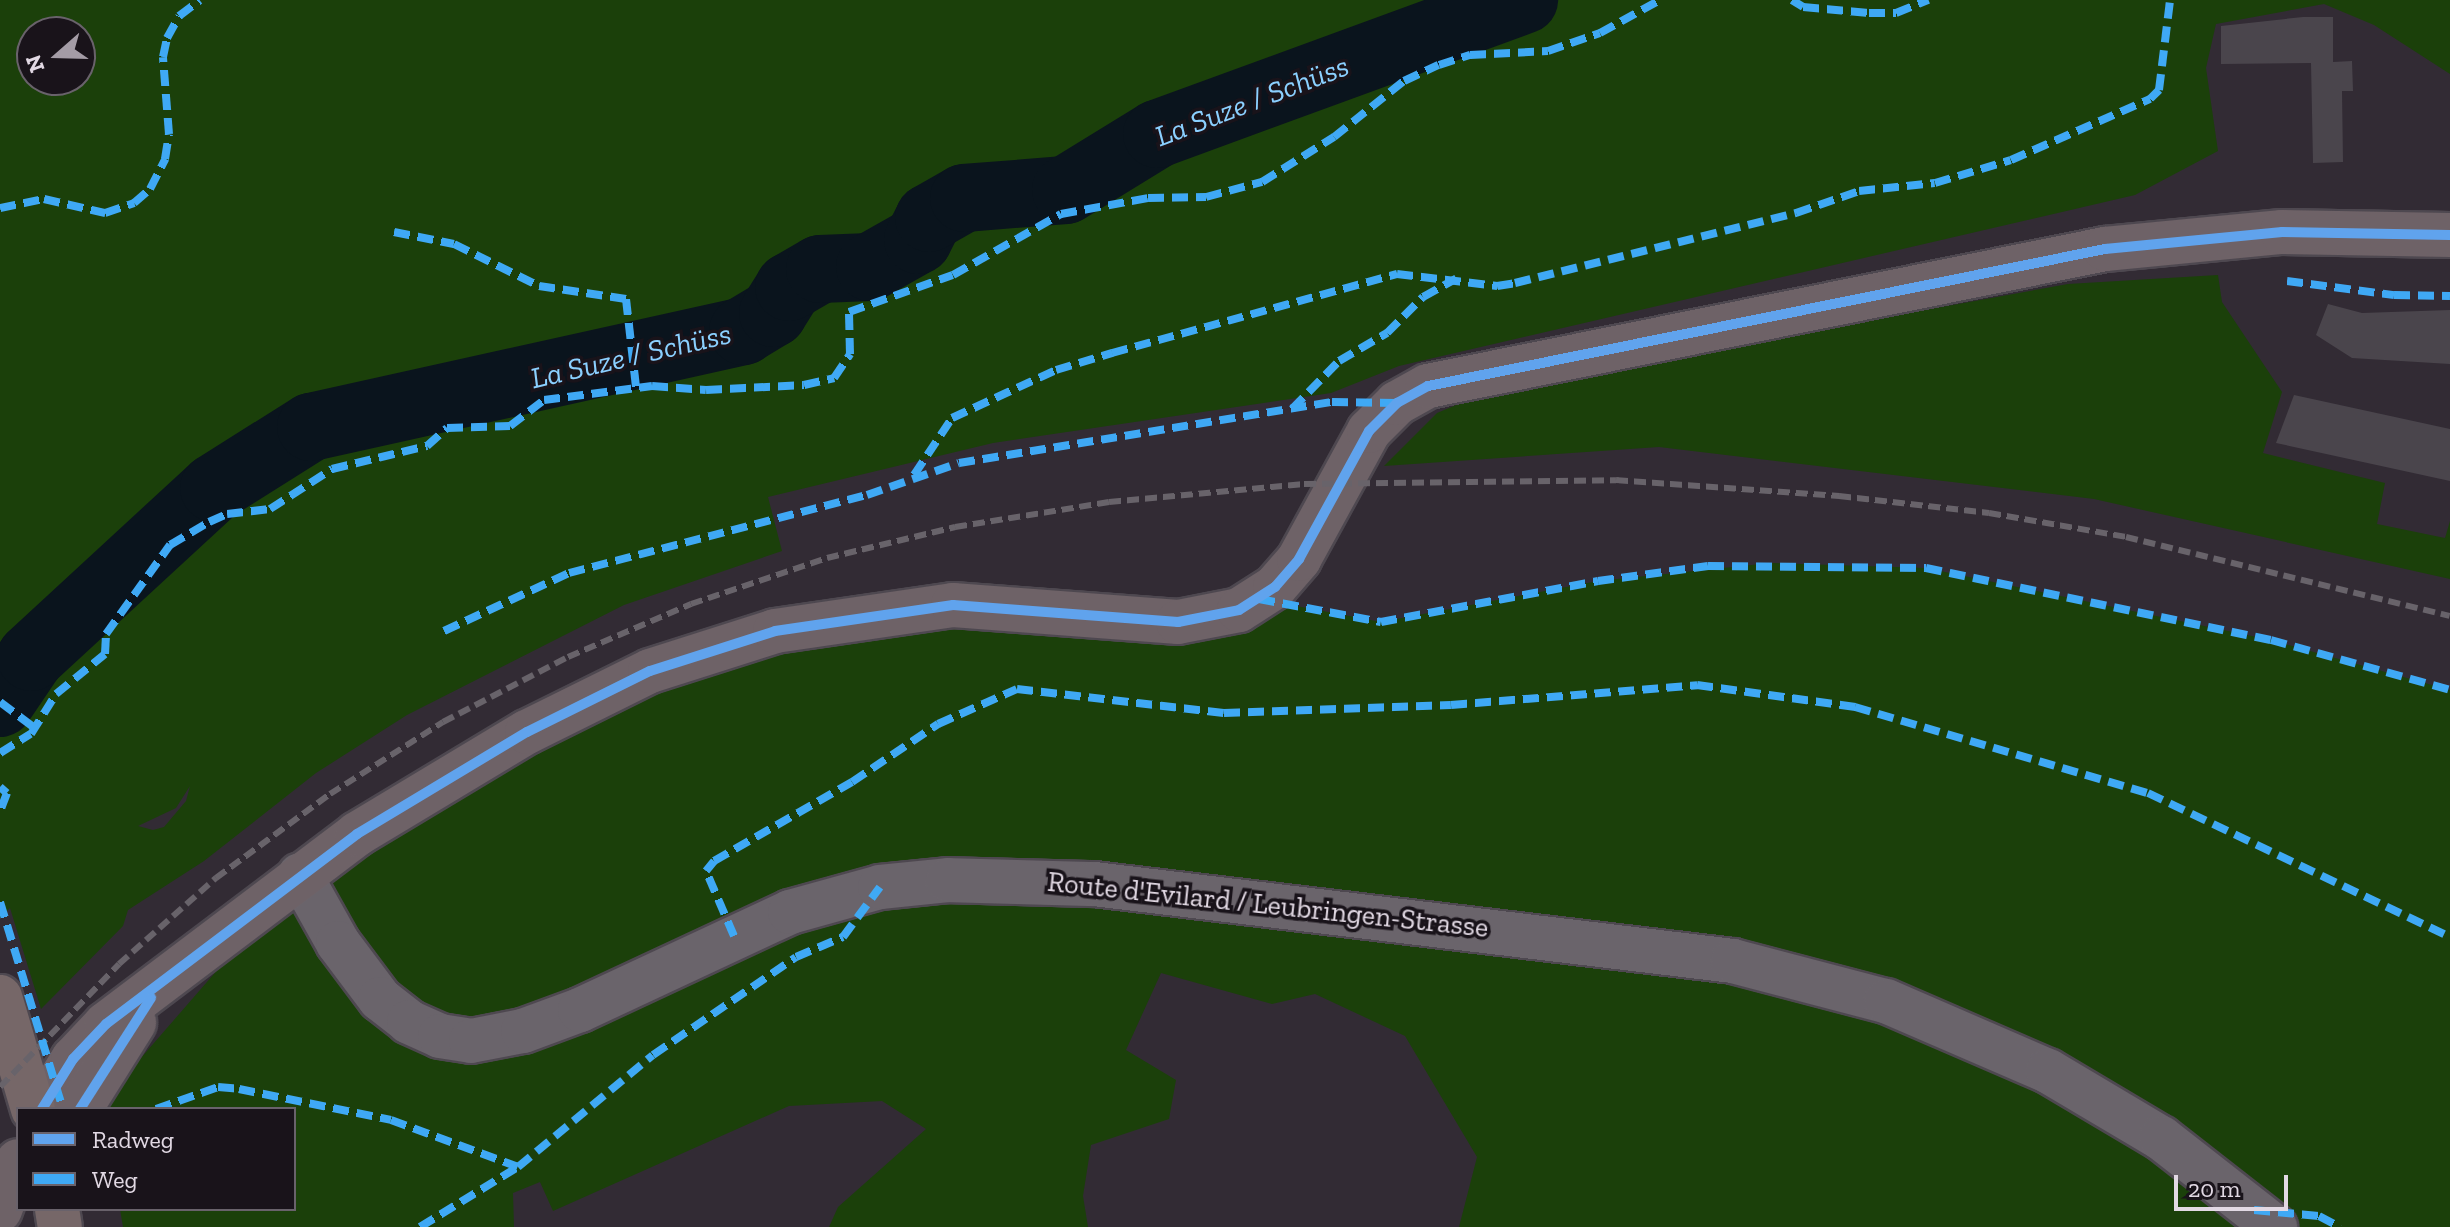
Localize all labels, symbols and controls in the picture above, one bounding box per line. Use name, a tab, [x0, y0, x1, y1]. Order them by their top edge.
north arrow	[16, 16, 96, 96]
water label: La Suze / Schüss	[1150, 48, 1354, 154]
text: N	[19, 51, 50, 76]
water label: La Suze / Schüss	[527, 315, 735, 397]
street label: Route d'Evilard / Leubringen-Strasse	[1046, 865, 1490, 945]
legend	[16, 1107, 296, 1211]
text: Radweg	[92, 1125, 174, 1154]
scale bar	[2178, 1159, 2292, 1209]
text: Weg	[92, 1165, 138, 1194]
text: 20 m	[2188, 1174, 2240, 1203]

